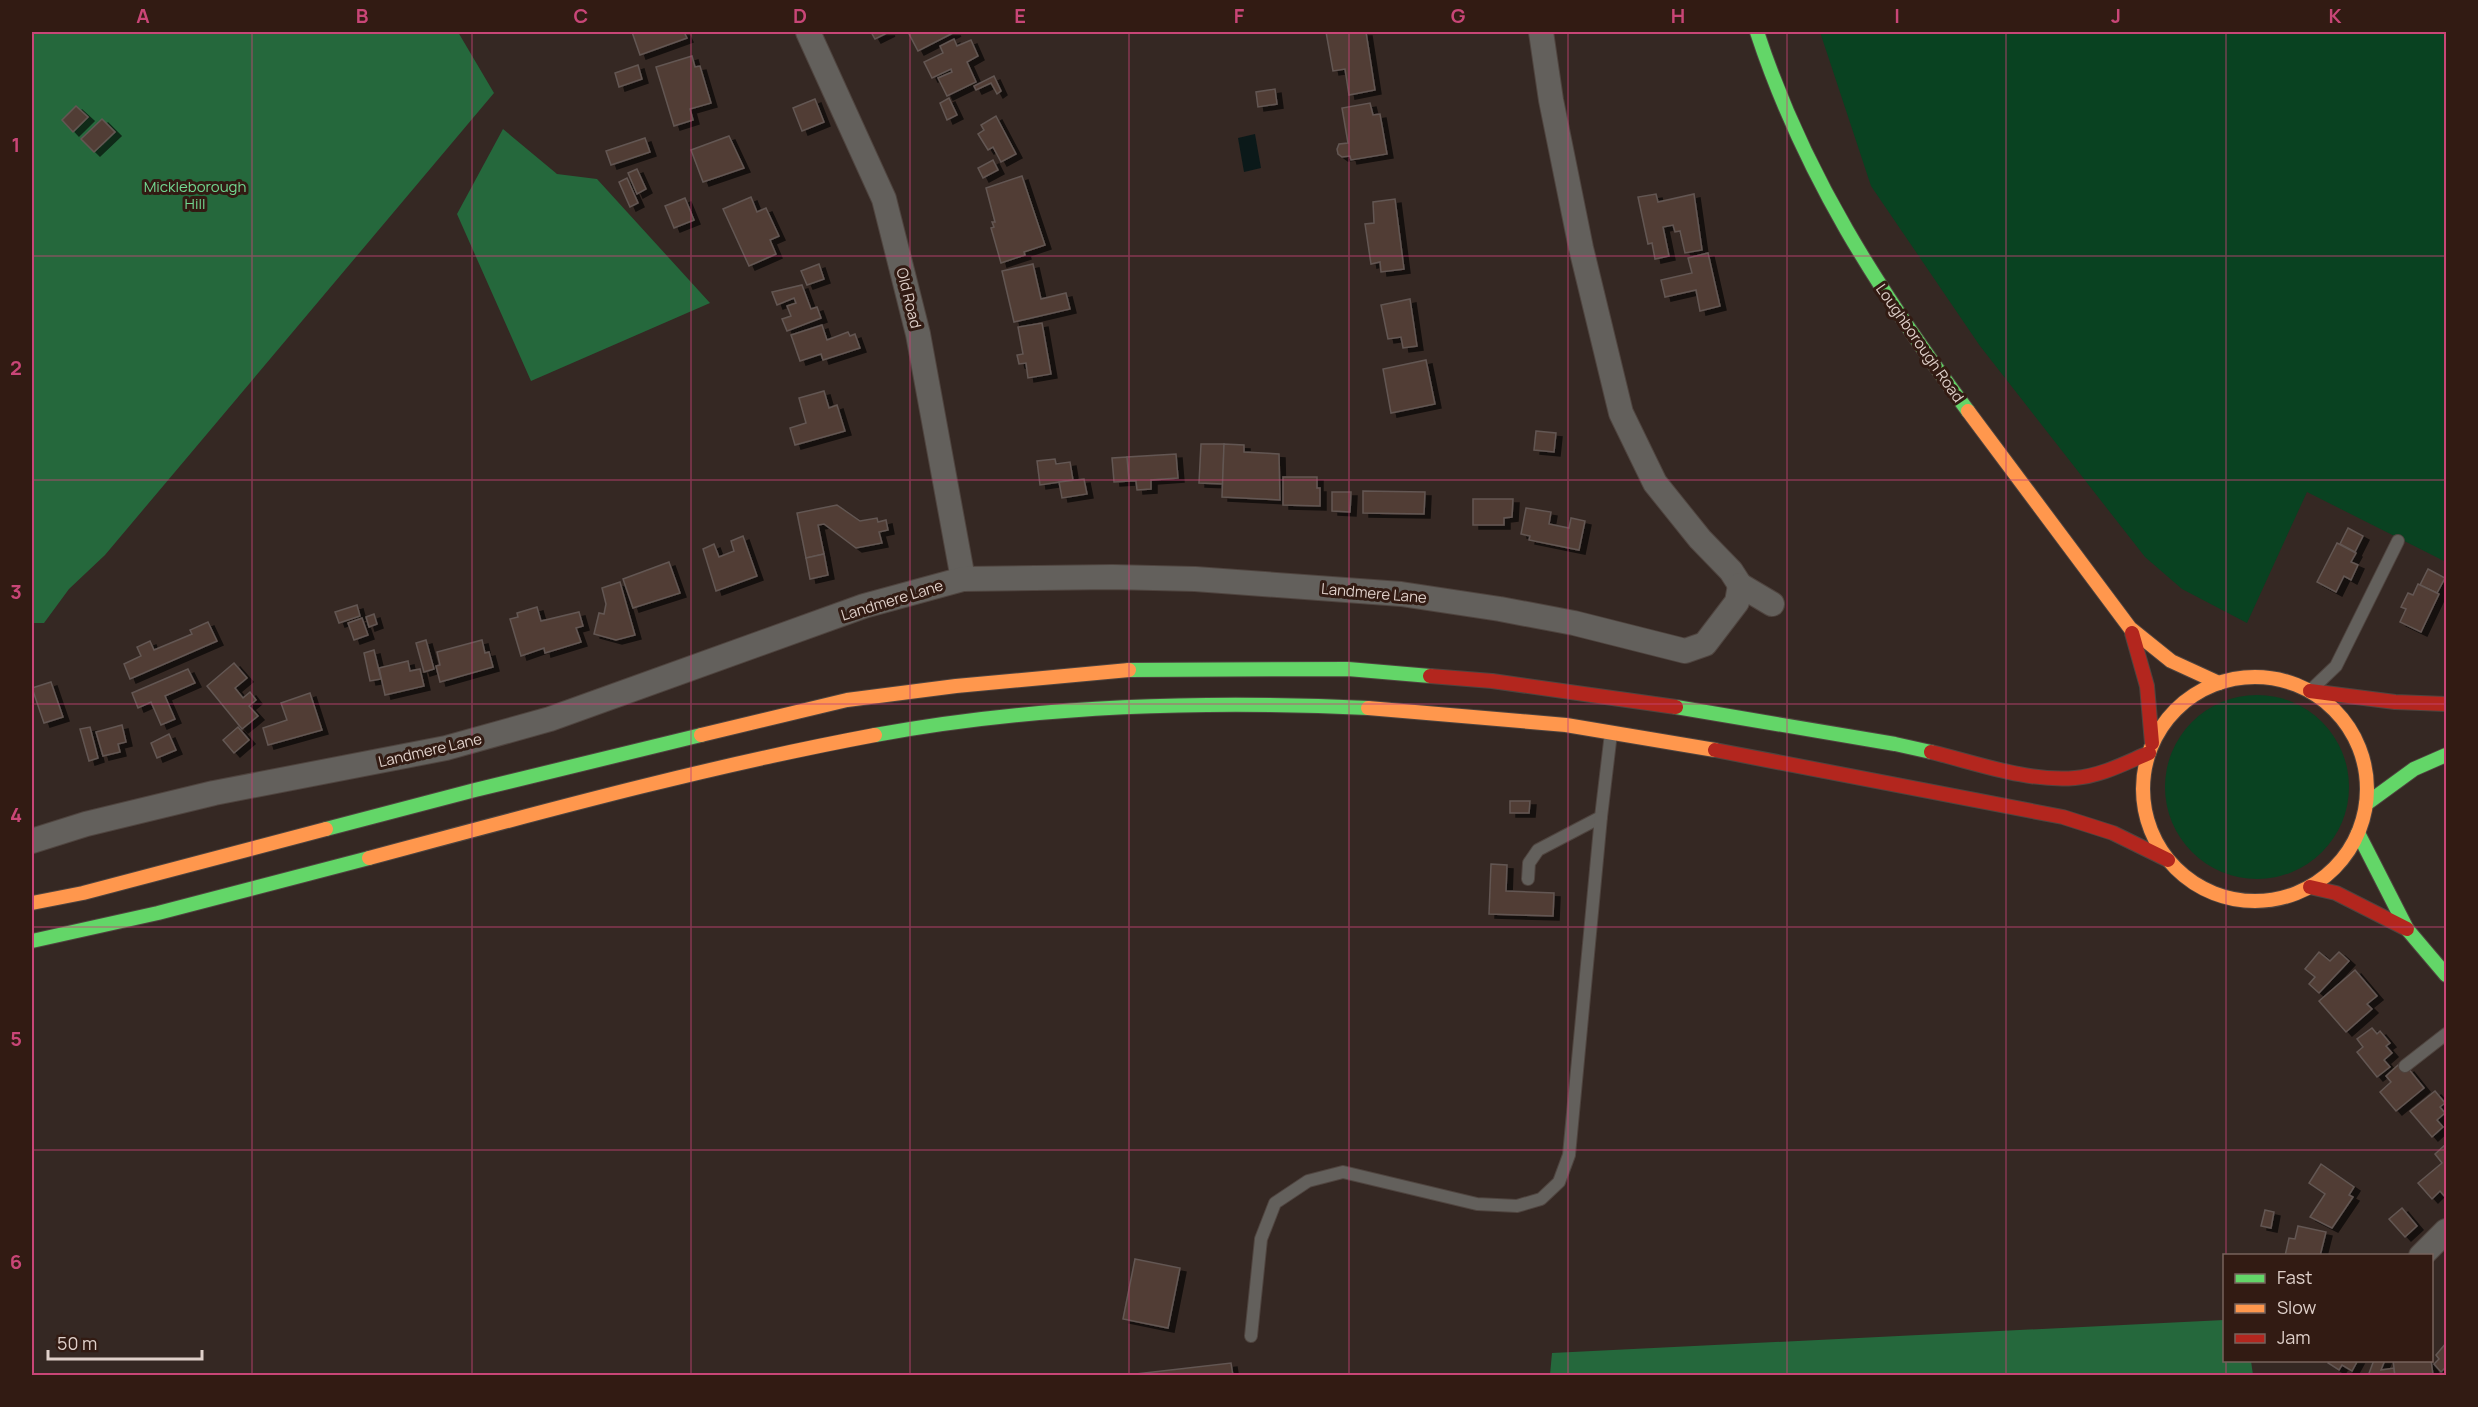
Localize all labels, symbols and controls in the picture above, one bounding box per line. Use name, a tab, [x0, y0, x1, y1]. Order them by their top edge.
text: A	[136, 2, 150, 29]
text: B	[356, 2, 369, 29]
text: C	[574, 2, 588, 29]
text: D	[793, 2, 807, 29]
text: E	[1014, 2, 1026, 29]
text: F	[1234, 2, 1245, 29]
text: G	[1451, 2, 1466, 29]
text: H	[1671, 2, 1685, 29]
text: I	[1894, 2, 1900, 29]
text: J	[2111, 2, 2121, 29]
text: K	[2329, 2, 2342, 29]
text: 1	[12, 131, 20, 158]
park label: Mickleborough Hill	[144, 176, 246, 214]
street label: Old Road	[891, 265, 927, 331]
street label: Loughborough Road	[1871, 279, 1969, 407]
text: 2	[10, 354, 22, 381]
street label: Landmere Lane	[838, 574, 946, 626]
text: 3	[10, 578, 22, 605]
street label: Landmere Lane	[1320, 578, 1428, 608]
street label: Landmere Lane	[376, 728, 484, 772]
text: 4	[10, 801, 22, 828]
text: 5	[10, 1025, 22, 1052]
text: 6	[10, 1248, 22, 1275]
legend	[2223, 1254, 2433, 1362]
text: Fast	[2277, 1265, 2312, 1289]
text: Slow	[2277, 1295, 2317, 1319]
scale bar	[48, 1323, 202, 1361]
text: Jam	[2277, 1325, 2311, 1349]
text: 50 m	[57, 1331, 97, 1355]

